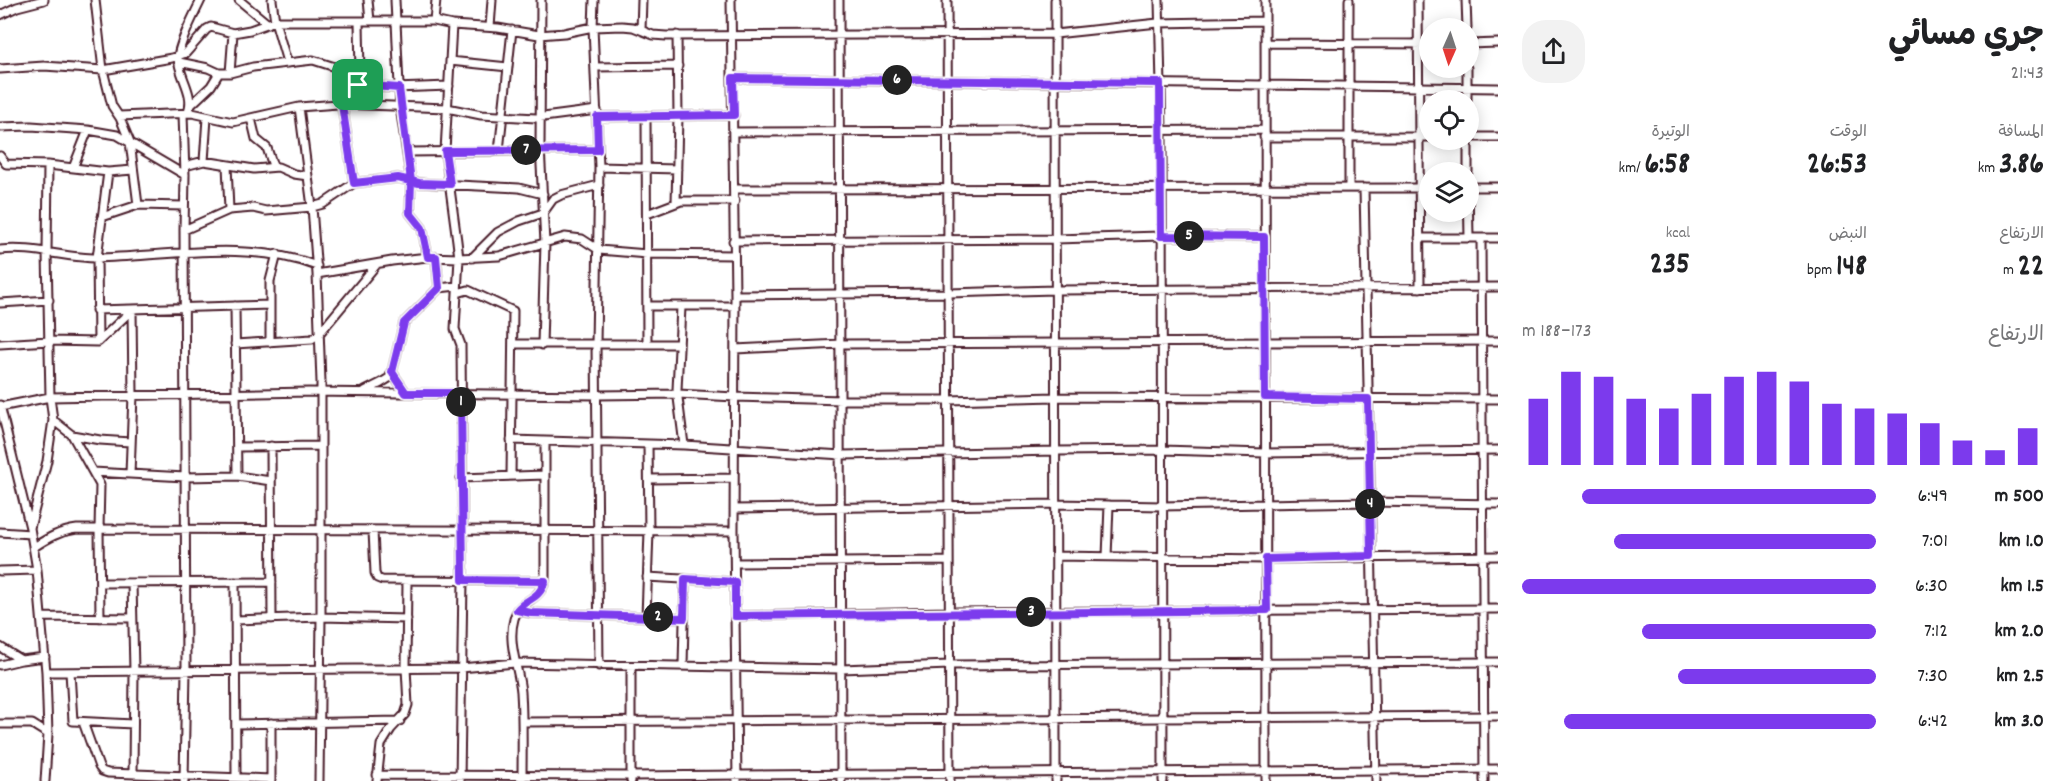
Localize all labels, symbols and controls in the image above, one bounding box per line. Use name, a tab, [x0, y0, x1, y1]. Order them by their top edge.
text: جري مسائي	[1888, 14, 2044, 61]
north arrow	[1419, 18, 1479, 78]
map controls	[1419, 18, 1479, 222]
button: share	[1522, 20, 1585, 83]
pin	[332, 59, 383, 110]
text: 21:43	[2010, 60, 2044, 88]
pin: 6	[882, 65, 912, 95]
icon: arrive	[341, 68, 374, 101]
text: 6	[893, 68, 901, 91]
button: locate	[1419, 90, 1479, 150]
text: الوتيرة	[1651, 121, 1690, 144]
text: الوقت	[1830, 121, 1867, 144]
text: المسافة	[1998, 121, 2044, 144]
pin: 7	[511, 135, 541, 165]
text: 7	[523, 138, 529, 161]
text: 6:58	[1644, 145, 1690, 188]
text: 26:53	[1807, 145, 1867, 188]
text: 3.86	[1999, 145, 2044, 188]
text: /km	[1619, 157, 1644, 180]
text: km	[1978, 157, 1999, 180]
button: layers	[1419, 162, 1479, 222]
pin: 5	[1174, 221, 1204, 251]
text: kcal	[1666, 222, 1690, 245]
text: النبض	[1829, 223, 1867, 246]
text: الارتفاع	[1999, 223, 2044, 246]
text: 5	[1185, 224, 1193, 247]
text: 235	[1650, 245, 1690, 288]
text: 148	[1836, 247, 1867, 290]
text: 22	[2018, 247, 2044, 290]
text: bpm	[1807, 259, 1836, 282]
text: m	[2003, 259, 2018, 282]
text: 173–188 m	[1522, 318, 1592, 346]
text: الارتفاع	[1988, 322, 2044, 350]
pin: 1	[446, 387, 476, 417]
text: 1	[459, 390, 463, 413]
text: 6:49	[1917, 483, 1948, 511]
text: 500 m	[1995, 483, 2044, 511]
pin: 4	[1355, 489, 1385, 519]
text: 4	[1367, 492, 1373, 515]
text: 7:01	[1922, 528, 1948, 556]
text: 1.0 km	[1999, 528, 2044, 556]
text: 6:30	[1915, 573, 1948, 601]
text: 1.5 km	[2000, 573, 2044, 601]
pin: 3	[1016, 597, 1046, 627]
text: 3	[1027, 600, 1035, 623]
pin: 2	[643, 602, 673, 632]
text: 2	[655, 605, 662, 628]
text: 7:12	[1924, 618, 1948, 646]
text: 2.0 km	[1994, 618, 2044, 646]
text: 7:30	[1917, 663, 1948, 691]
text: 2.5 km	[1996, 663, 2044, 691]
text: 6:42	[1918, 708, 1948, 736]
text: 3.0 km	[1994, 708, 2044, 736]

